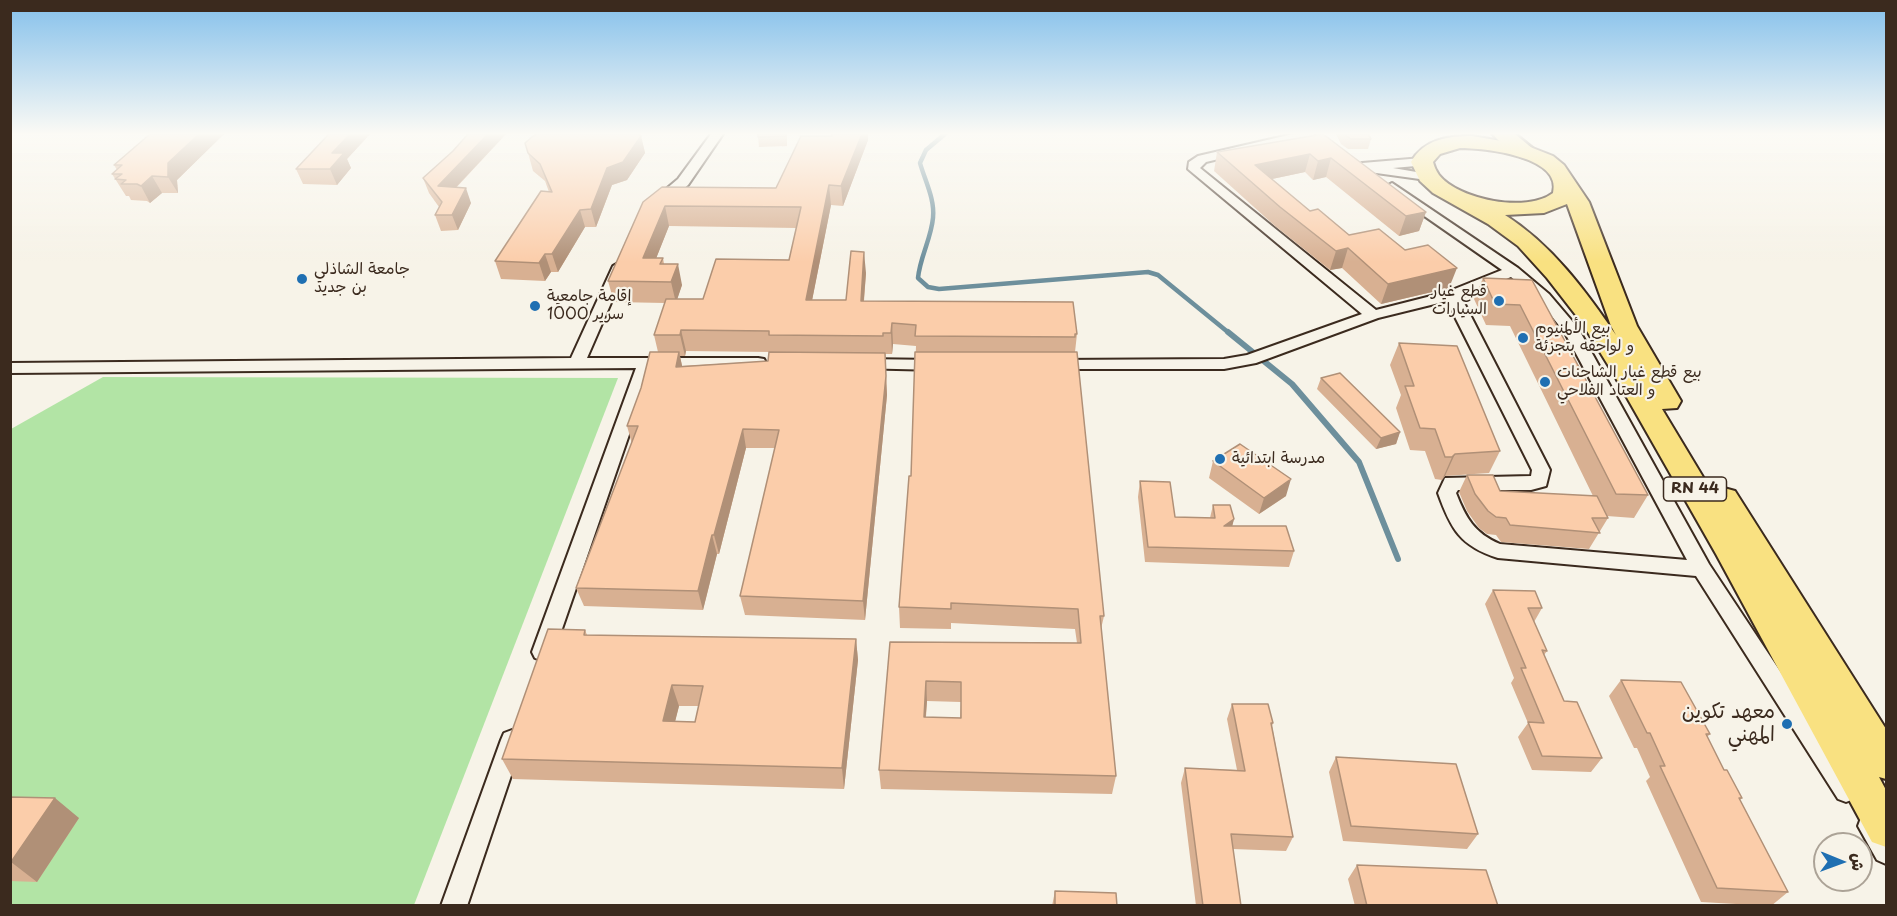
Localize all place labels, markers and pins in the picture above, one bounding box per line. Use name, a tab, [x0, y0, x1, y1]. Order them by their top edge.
place label: جامعة الشاذلي بن جديد	[314, 260, 410, 298]
marker: جامعة الشاذلي بن جديد	[295, 272, 309, 286]
place label: قطع غيار السيارات	[1431, 282, 1487, 320]
place label: إقامة جامعية 1000 سرير	[547, 287, 631, 325]
marker: قطع غيار السيارات	[1492, 294, 1506, 308]
marker: إقامة جامعية 1000 سرير	[528, 299, 542, 313]
place label: بيع الألمنيوم و لواحقه بتجزئة	[1535, 319, 1634, 357]
marker: بيع الألمنيوم و لواحقه بتجزئة	[1516, 331, 1530, 345]
place label: بيع قطع غيار الشاحنات و العتاد الفلاحي	[1557, 363, 1702, 401]
marker: بيع قطع غيار الشاحنات و العتاد الفلاحي	[1538, 375, 1552, 389]
place label: مدرسة ابتدائية	[1232, 449, 1325, 469]
marker: مدرسة ابتدائية	[1213, 452, 1227, 466]
place label: معهد تكوين المهني	[1682, 700, 1775, 747]
marker: معهد تكوين المهني	[1780, 717, 1794, 731]

